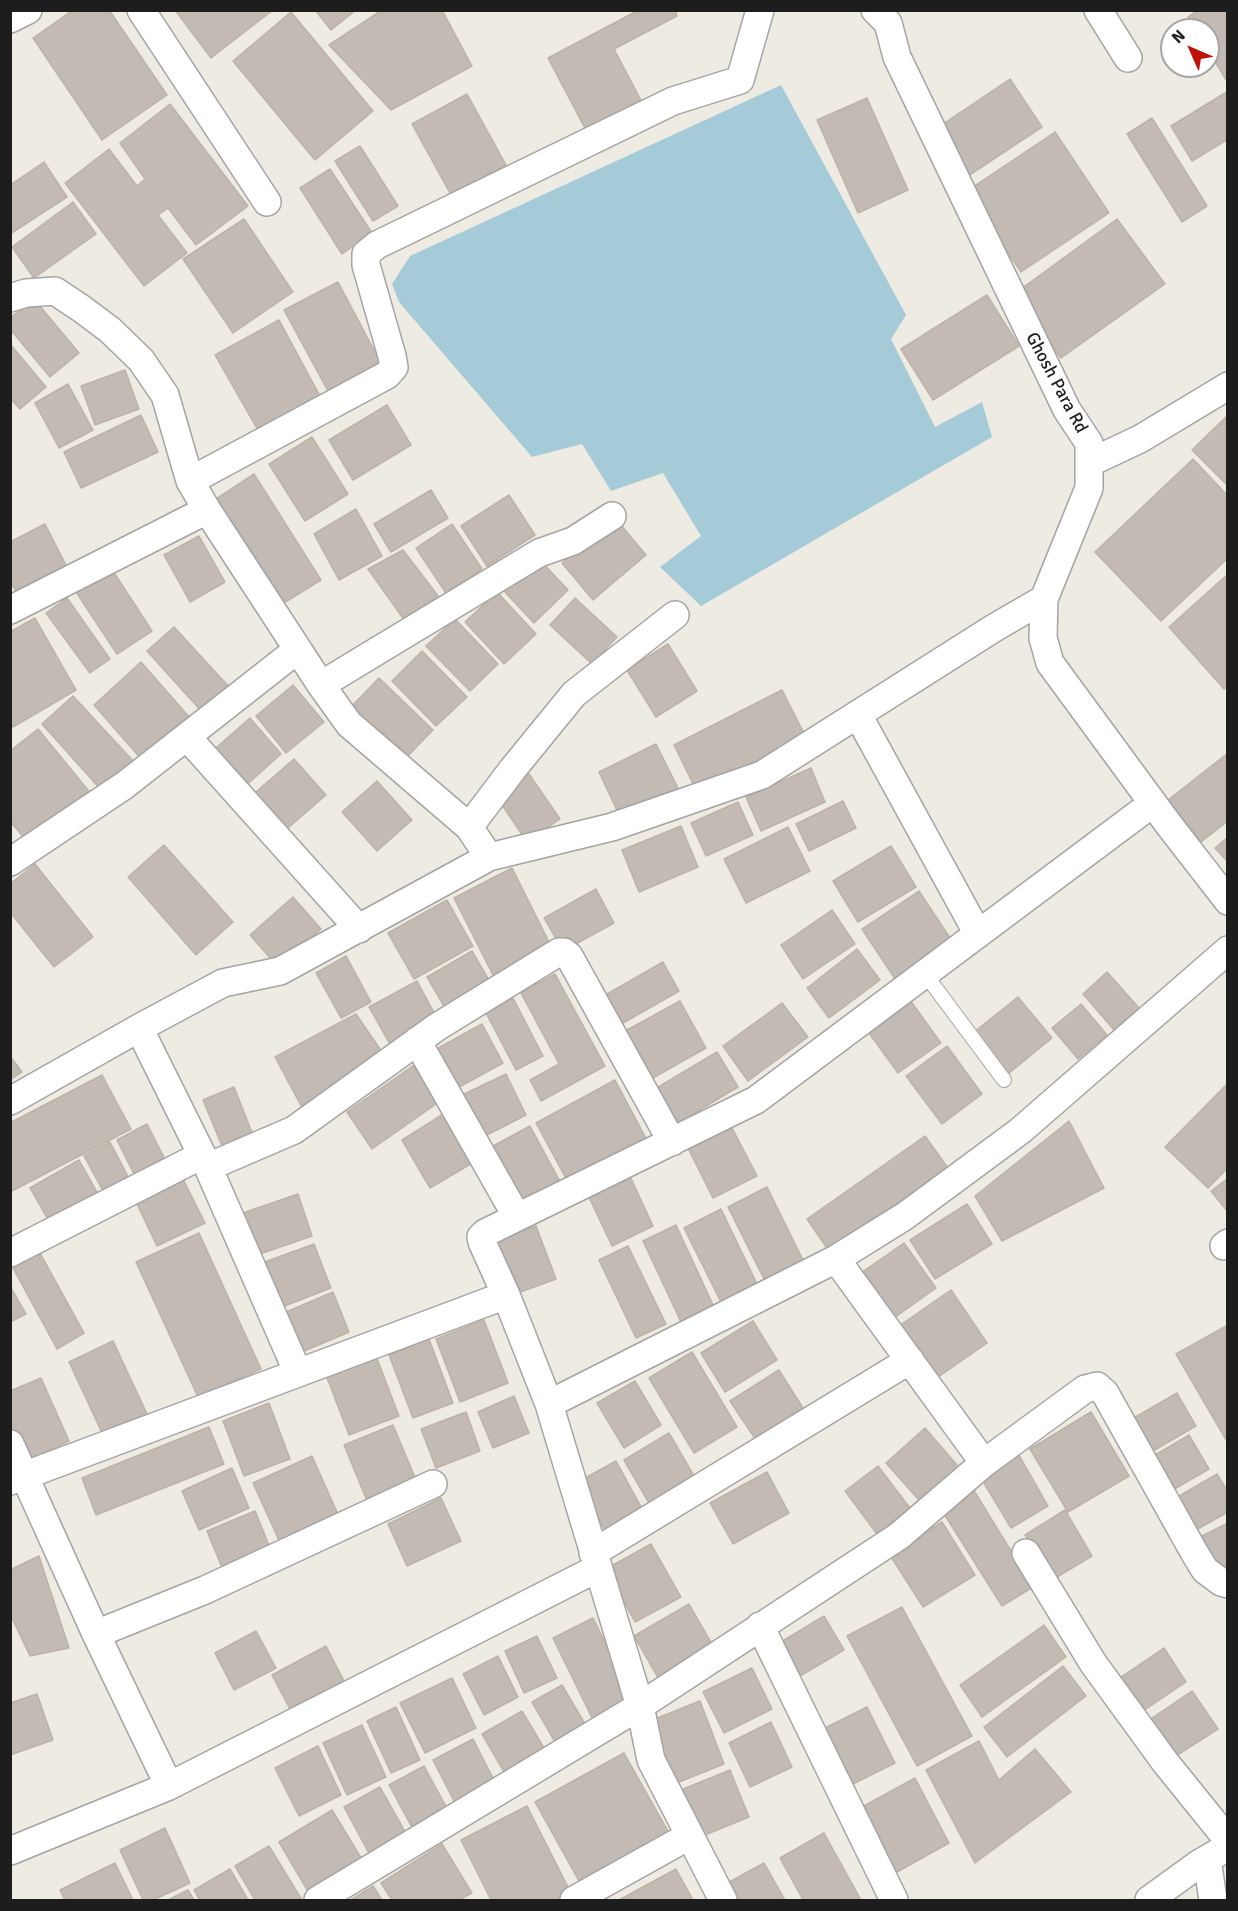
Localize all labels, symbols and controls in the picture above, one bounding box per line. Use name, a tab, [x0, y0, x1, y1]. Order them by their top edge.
north arrow	[1160, 18, 1220, 78]
text: N	[1168, 26, 1190, 48]
street label: Ghosh Para Rd	[1020, 329, 1092, 437]

